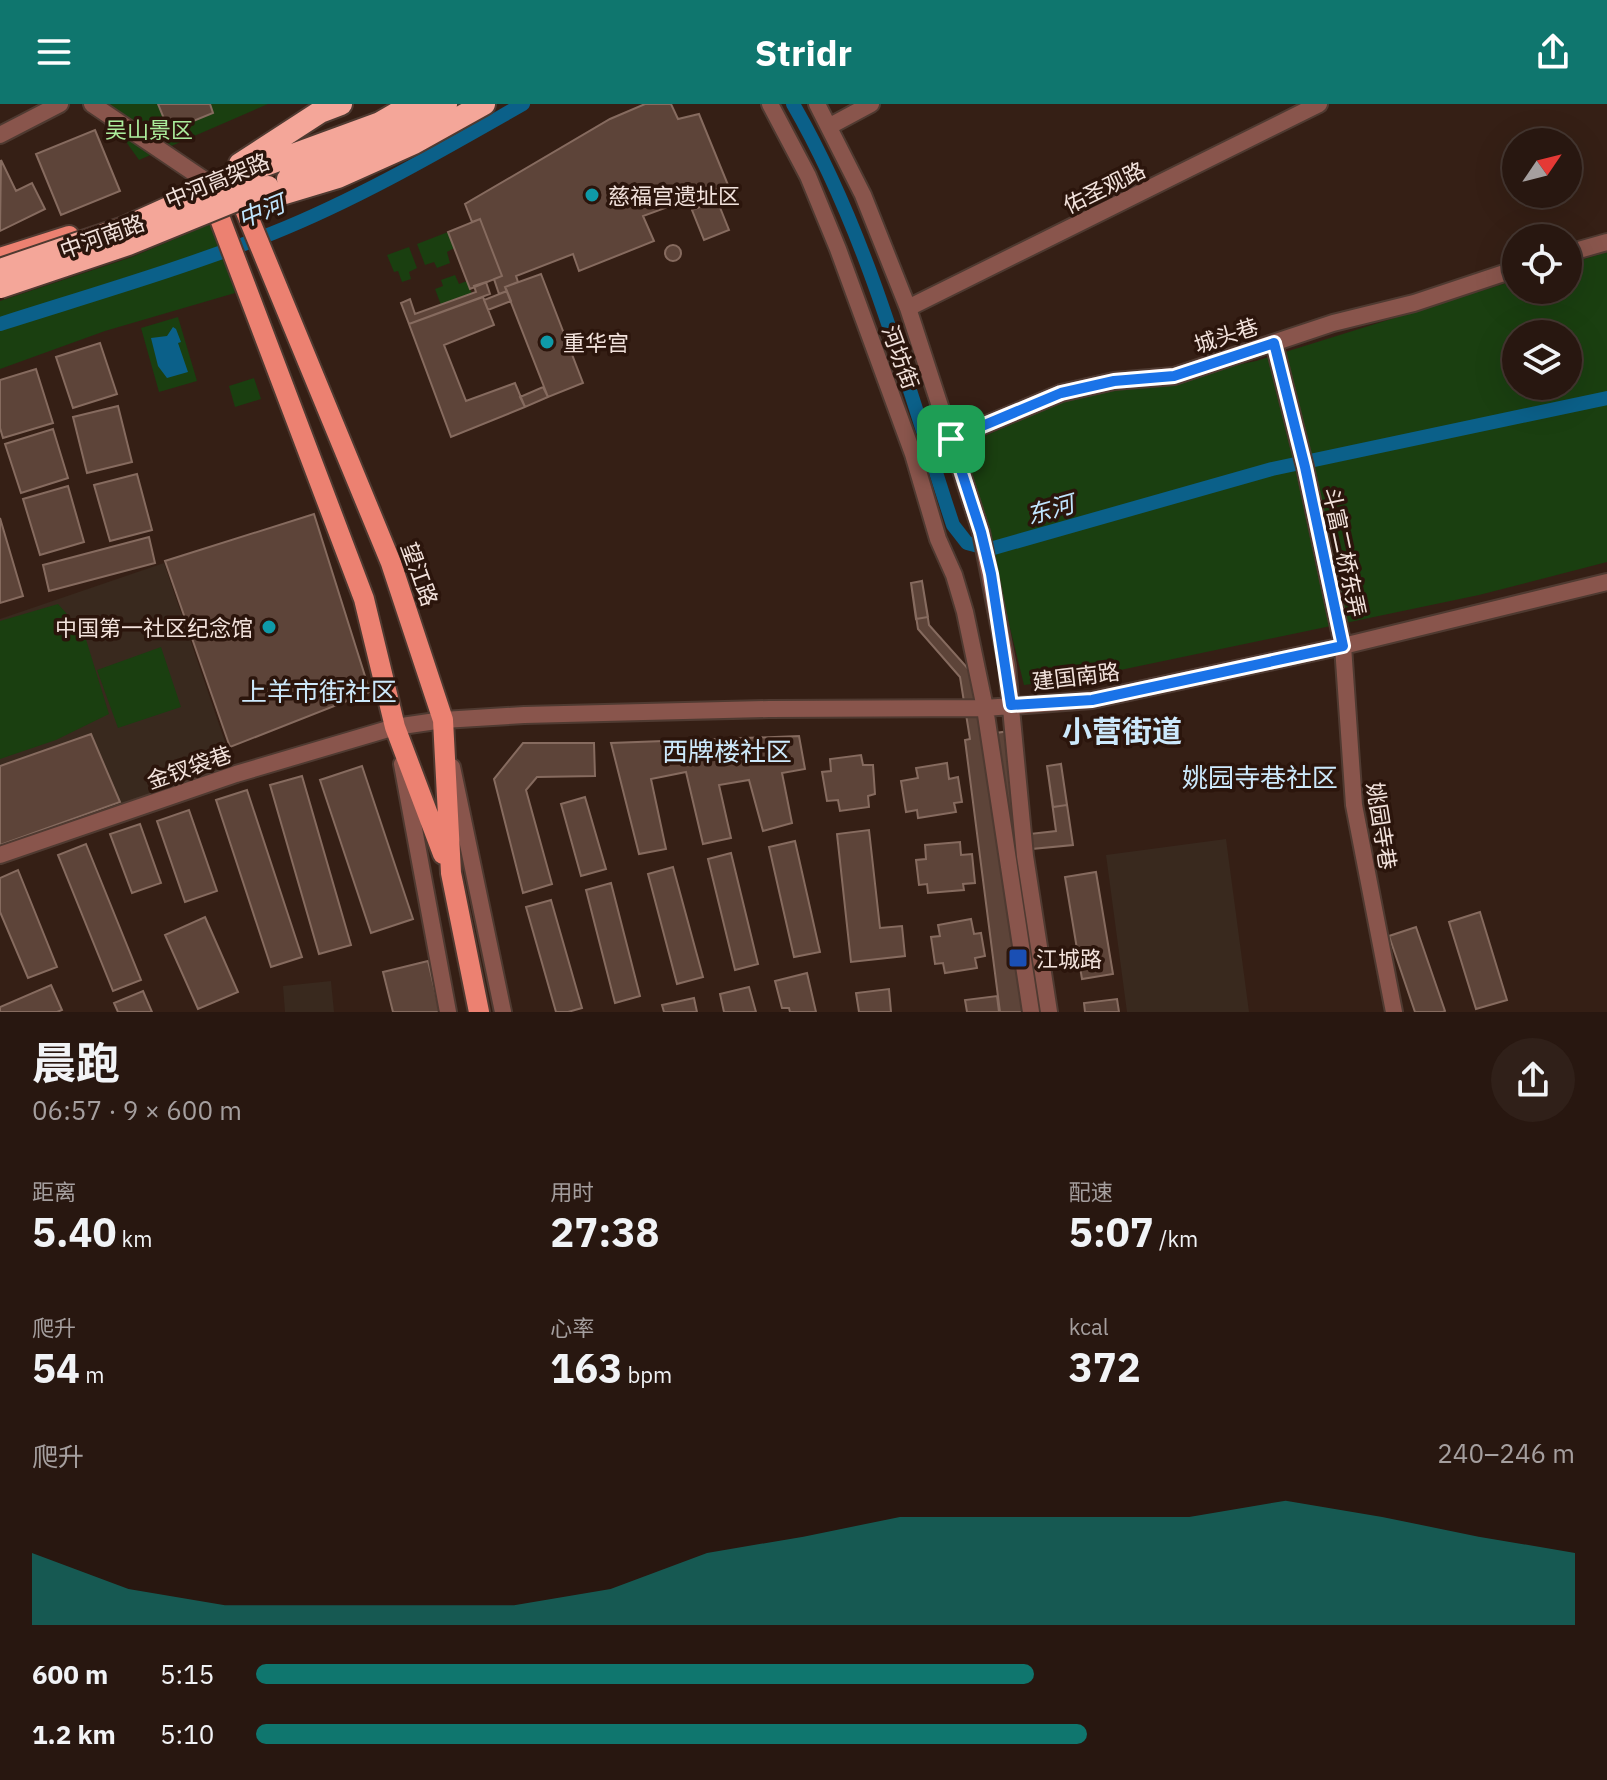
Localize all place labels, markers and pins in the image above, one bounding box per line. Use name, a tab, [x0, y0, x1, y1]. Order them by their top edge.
place label: 慈福宫遗址区	[608, 181, 740, 210]
marker: 慈福宫遗址区	[583, 186, 601, 204]
place label: 重华宫	[563, 328, 629, 357]
marker: 重华宫	[538, 333, 556, 351]
pin	[917, 405, 985, 473]
place label: 中国第一社区纪念馆	[55, 613, 253, 642]
marker: 中国第一社区纪念馆	[260, 618, 278, 636]
place label: 江城路	[1036, 944, 1102, 973]
marker: 江城路	[1007, 947, 1029, 969]

